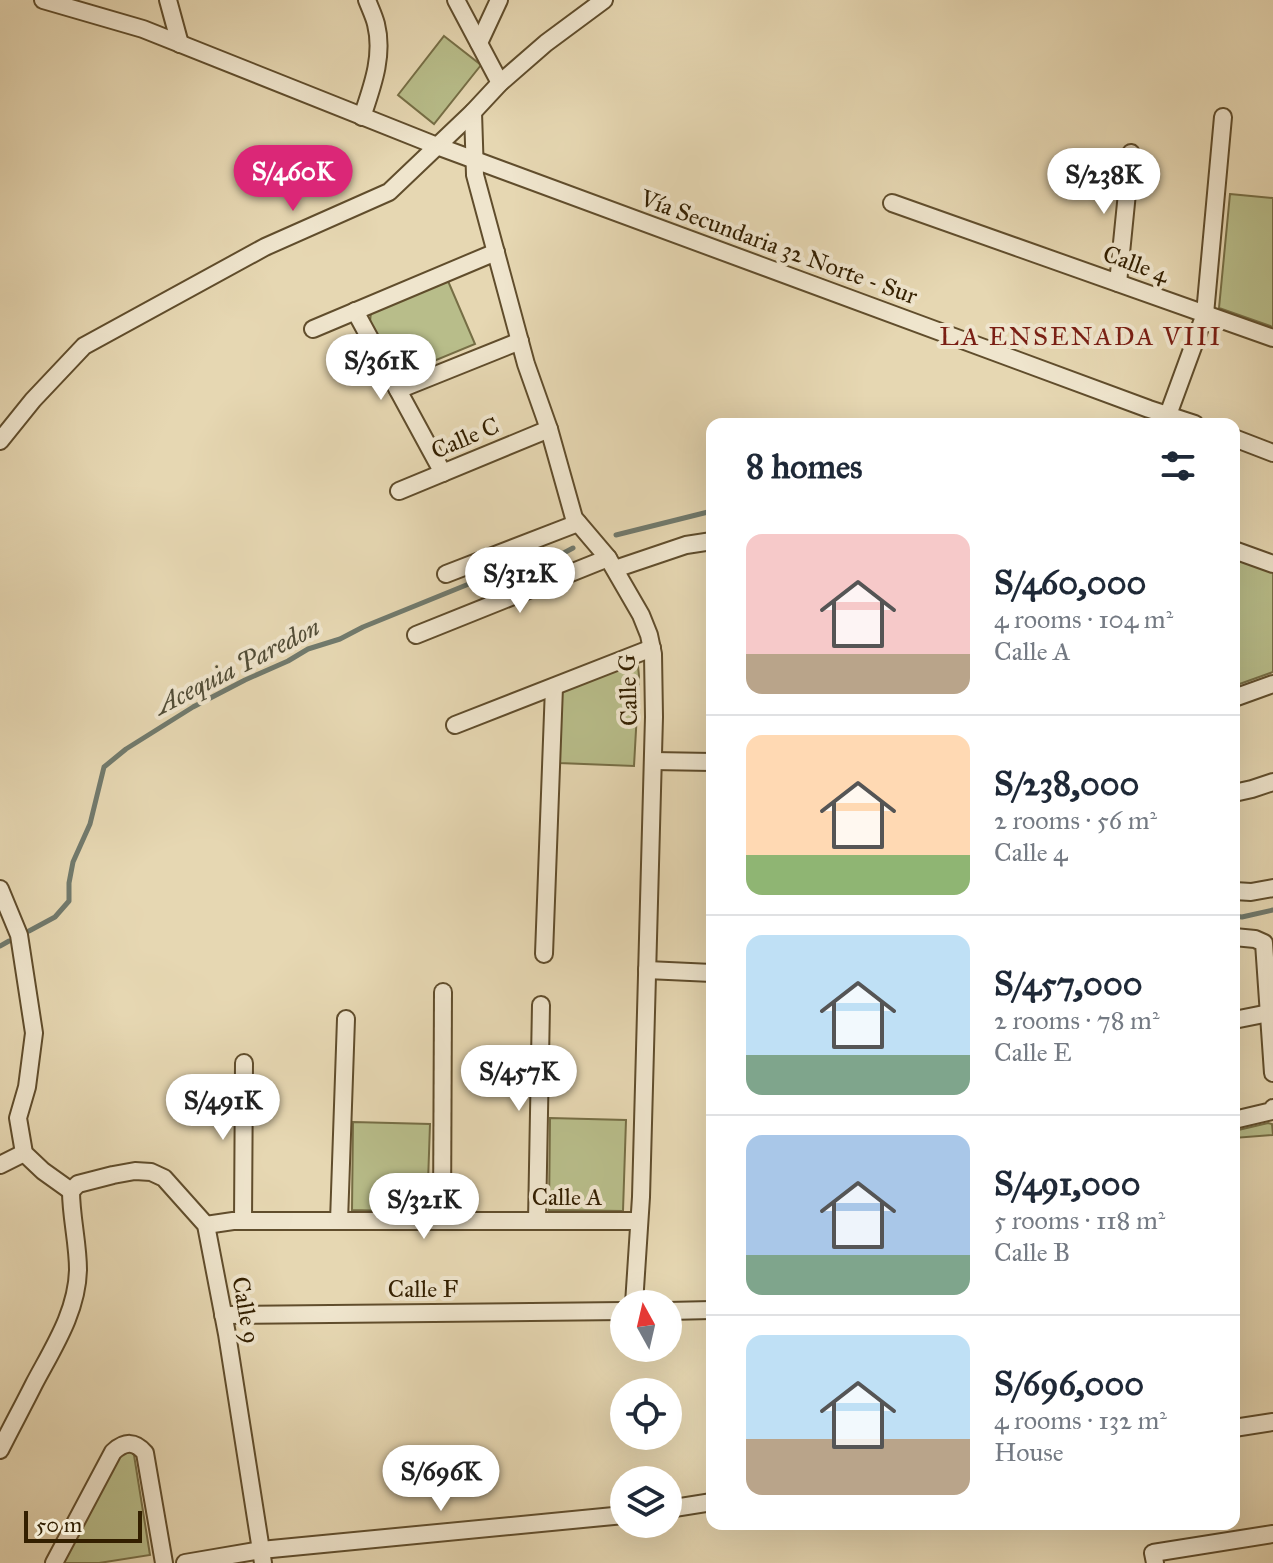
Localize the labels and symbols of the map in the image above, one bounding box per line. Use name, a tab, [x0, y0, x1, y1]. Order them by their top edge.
pin: S/460K	[228, 145, 358, 213]
pin: S/238K	[1039, 148, 1169, 216]
street label: Vía Secundaria 32 Norte - Sur	[635, 183, 922, 311]
street label: Calle 4	[1099, 238, 1174, 290]
district label: LA ENSENADA VIII	[939, 320, 1223, 352]
pin: S/361K	[316, 334, 446, 402]
street label: Calle C	[426, 410, 504, 466]
pin: S/312K	[455, 547, 585, 615]
water label: Acequia Paredon	[146, 610, 325, 723]
street label: Calle G	[612, 653, 644, 727]
pin: S/457K	[454, 1045, 584, 1113]
pin: S/491K	[158, 1074, 288, 1142]
pin: S/321K	[359, 1173, 489, 1241]
street label: Calle A	[532, 1182, 602, 1212]
street label: Calle 9	[225, 1274, 267, 1346]
street label: Calle F	[388, 1274, 458, 1304]
north arrow	[610, 1290, 682, 1362]
pin: S/696K	[376, 1445, 506, 1513]
scale bar	[24, 1507, 142, 1543]

